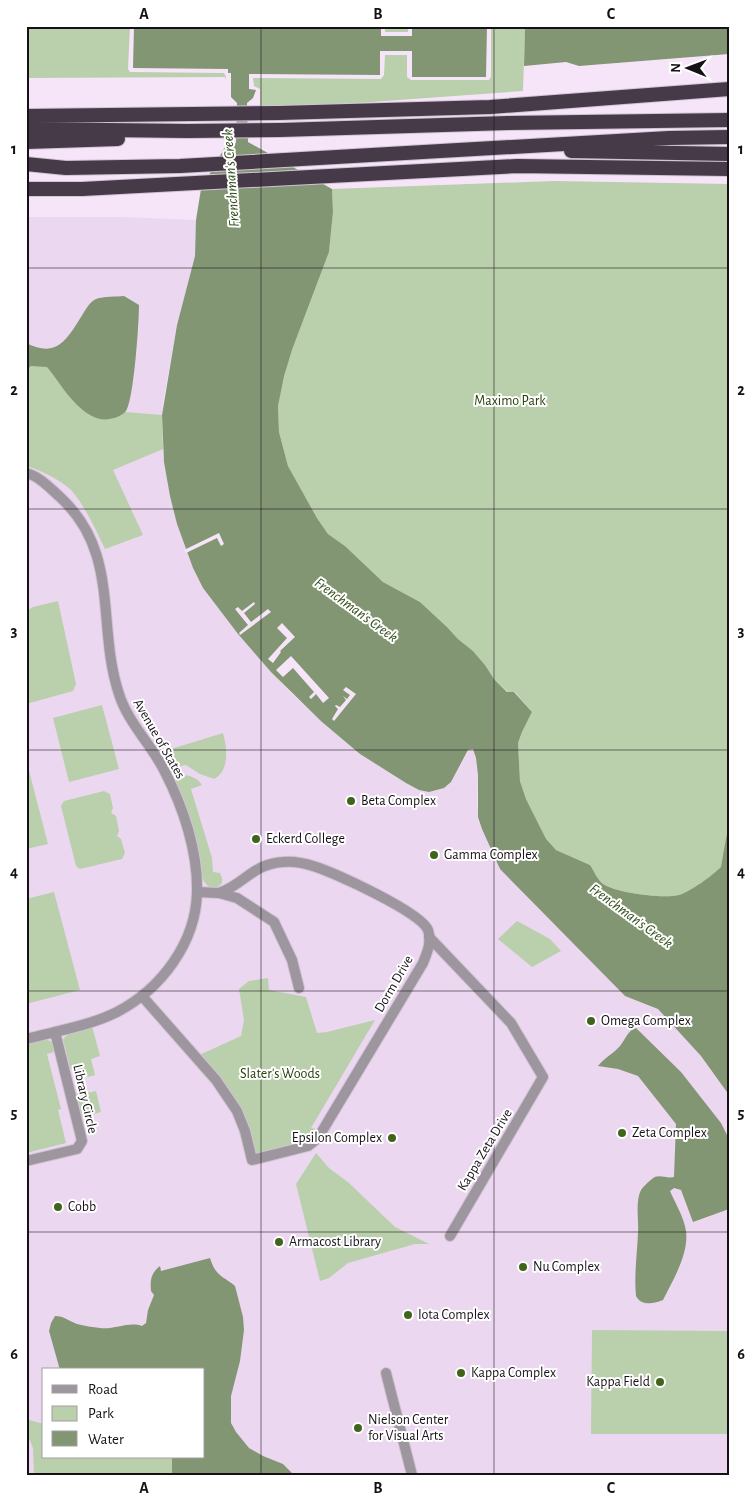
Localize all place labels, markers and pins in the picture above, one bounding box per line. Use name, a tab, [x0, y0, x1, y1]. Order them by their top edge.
place label: Beta Complex	[361, 794, 436, 808]
marker: Beta Complex	[345, 795, 357, 807]
place label: Eckerd College	[266, 832, 345, 846]
marker: Eckerd College	[250, 833, 262, 845]
place label: Gamma Complex	[444, 848, 538, 862]
marker: Gamma Complex	[428, 849, 440, 861]
place label: Omega Complex	[601, 1014, 691, 1028]
marker: Omega Complex	[585, 1015, 597, 1027]
place label: Zeta Complex	[632, 1126, 707, 1140]
marker: Zeta Complex	[616, 1127, 628, 1139]
place label: Epsilon Complex	[292, 1131, 382, 1145]
marker: Epsilon Complex	[386, 1132, 398, 1144]
place label: Cobb	[68, 1200, 96, 1214]
marker: Cobb	[52, 1201, 64, 1213]
place label: Armacost Library	[289, 1235, 381, 1249]
marker: Armacost Library	[273, 1236, 285, 1248]
place label: Nu Complex	[533, 1260, 600, 1274]
marker: Nu Complex	[517, 1261, 529, 1273]
place label: Iota Complex	[418, 1308, 490, 1322]
marker: Iota Complex	[402, 1309, 414, 1321]
place label: Kappa Complex	[471, 1366, 556, 1380]
marker: Kappa Complex	[455, 1367, 467, 1379]
place label: Kappa Field	[586, 1375, 650, 1389]
marker: Kappa Field	[654, 1376, 666, 1388]
place label: Nielson Center for Visual Arts	[368, 1413, 449, 1443]
marker: Nielson Center for Visual Arts	[352, 1422, 364, 1434]

